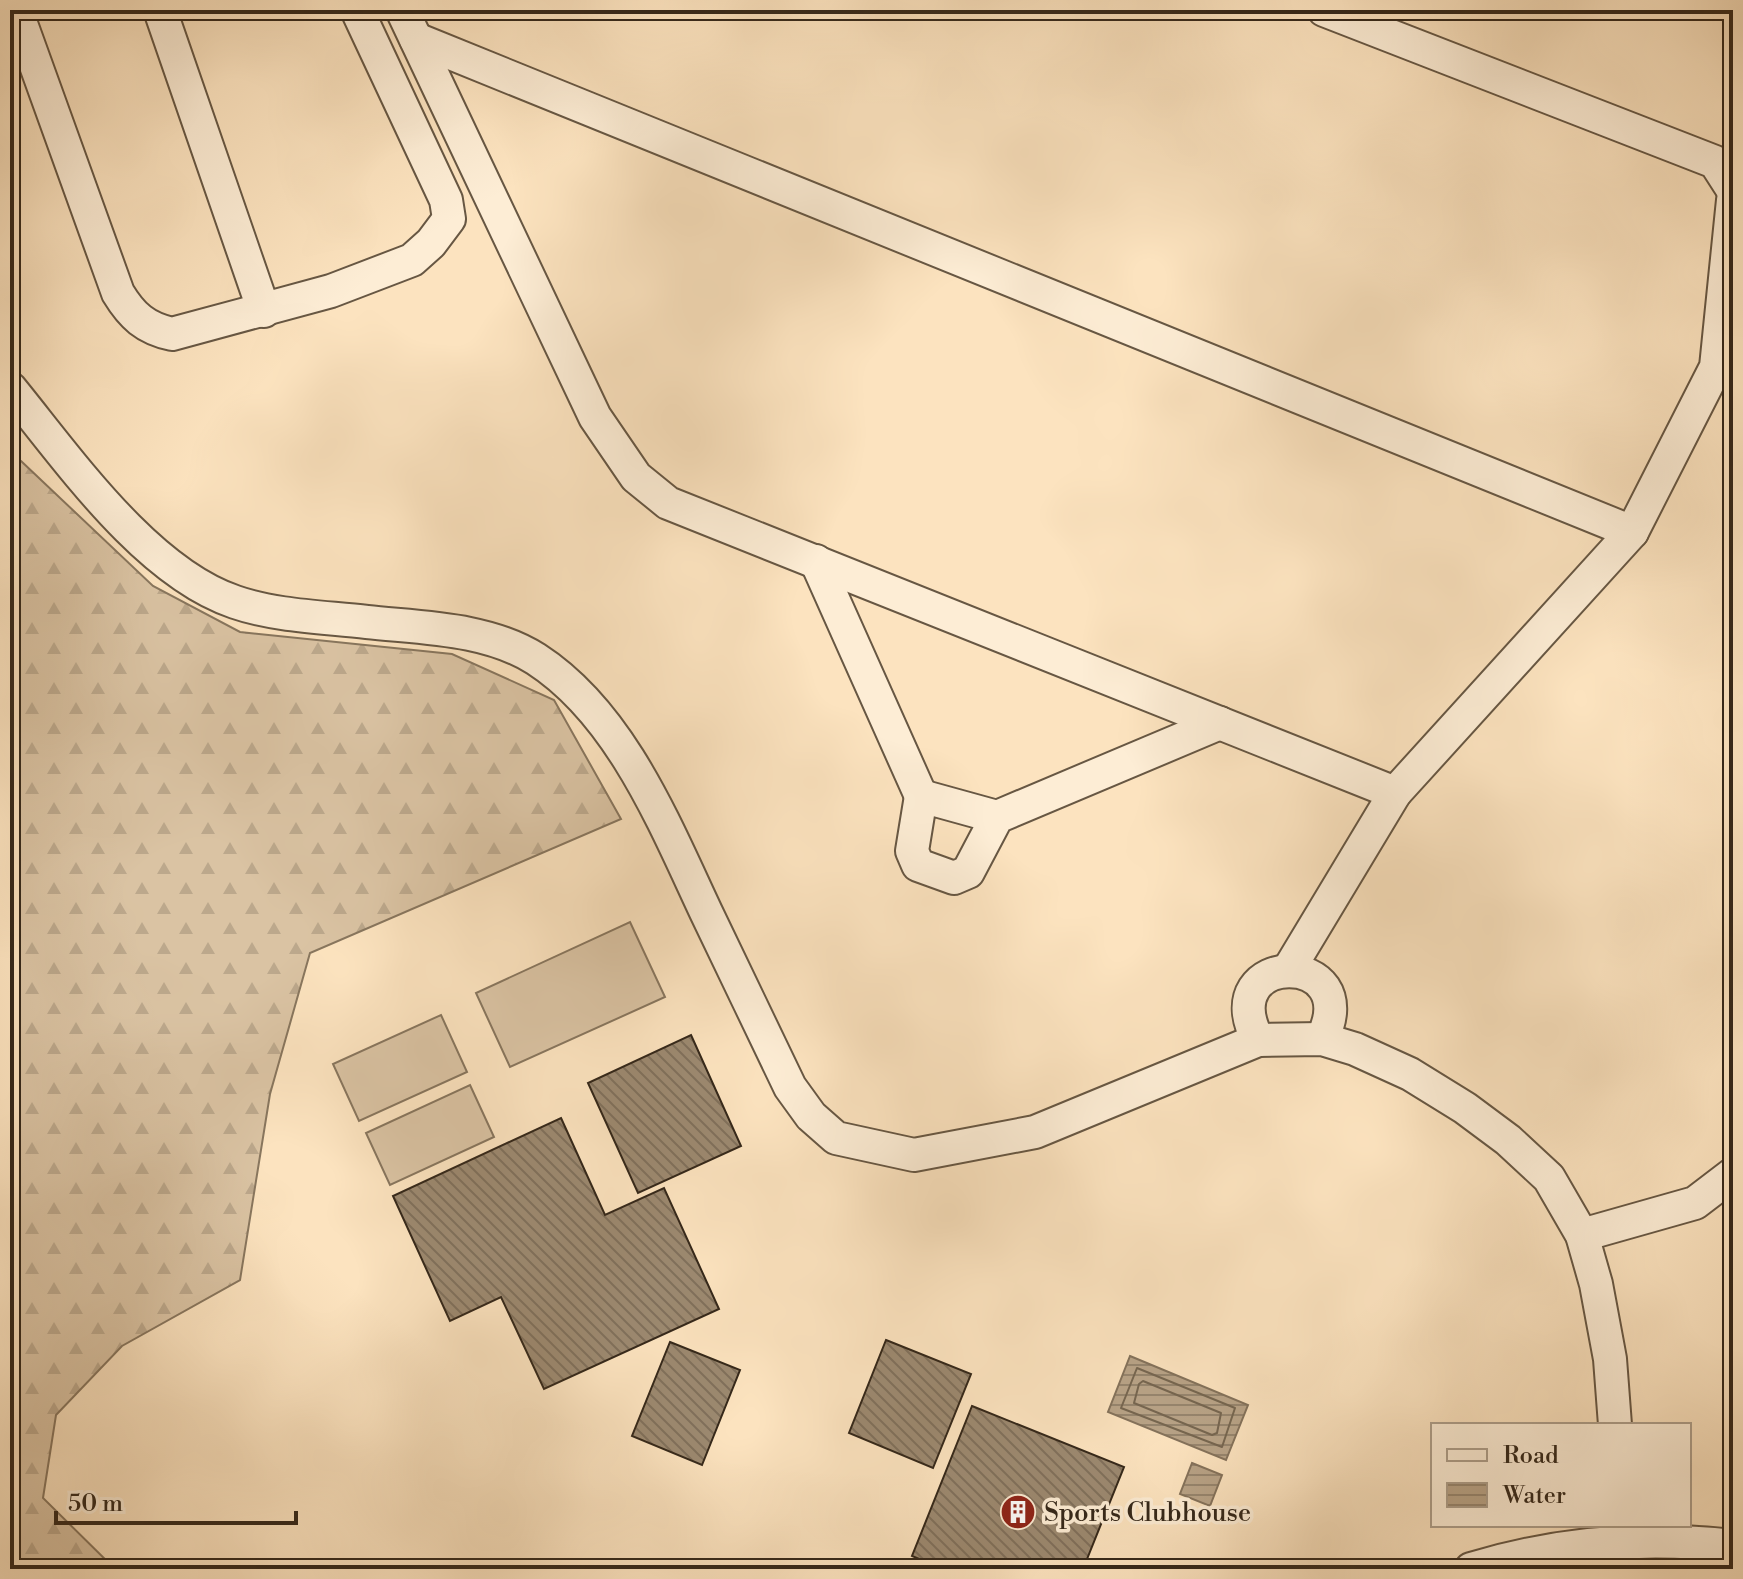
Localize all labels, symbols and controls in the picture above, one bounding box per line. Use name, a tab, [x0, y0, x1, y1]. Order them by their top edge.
legend	[1431, 1423, 1691, 1527]
text: Road	[1503, 1441, 1559, 1471]
scale bar	[56, 1475, 296, 1525]
text: Water	[1502, 1481, 1566, 1511]
text: 50 m	[68, 1489, 123, 1519]
building icon: Sports Clubhouse	[999, 1493, 1037, 1531]
place label: Sports Clubhouse	[1044, 1497, 1251, 1529]

